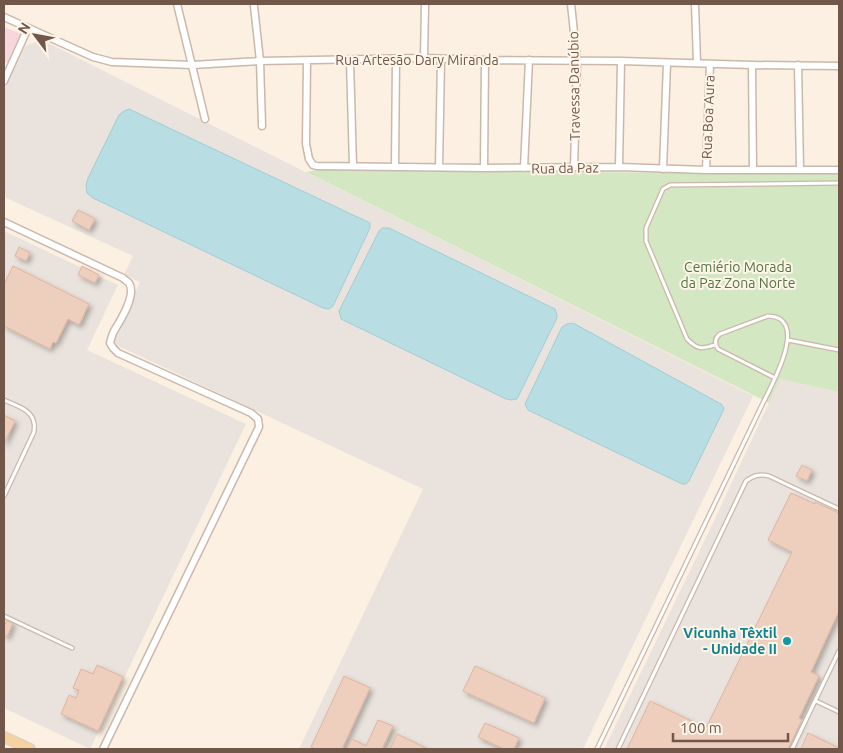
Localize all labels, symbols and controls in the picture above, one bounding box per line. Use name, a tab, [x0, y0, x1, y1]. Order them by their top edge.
north arrow	[10, 10, 60, 60]
text: N	[14, 19, 34, 37]
street label: Travessa Danúbio	[565, 31, 583, 141]
street label: Rua Artesão Dary Miranda	[335, 52, 499, 68]
street label: Rua Boa Aura	[699, 75, 717, 159]
street label: Rua da Paz	[531, 159, 599, 177]
park label: Cemiério Morada da Paz Zona Norte	[681, 259, 795, 291]
place label: Vicunha Têxtil - Unidade II	[683, 625, 777, 657]
marker: Vicunha Têxtil - Unidade II	[781, 635, 793, 647]
scale bar	[673, 710, 788, 742]
text: 100 m	[680, 719, 722, 736]

